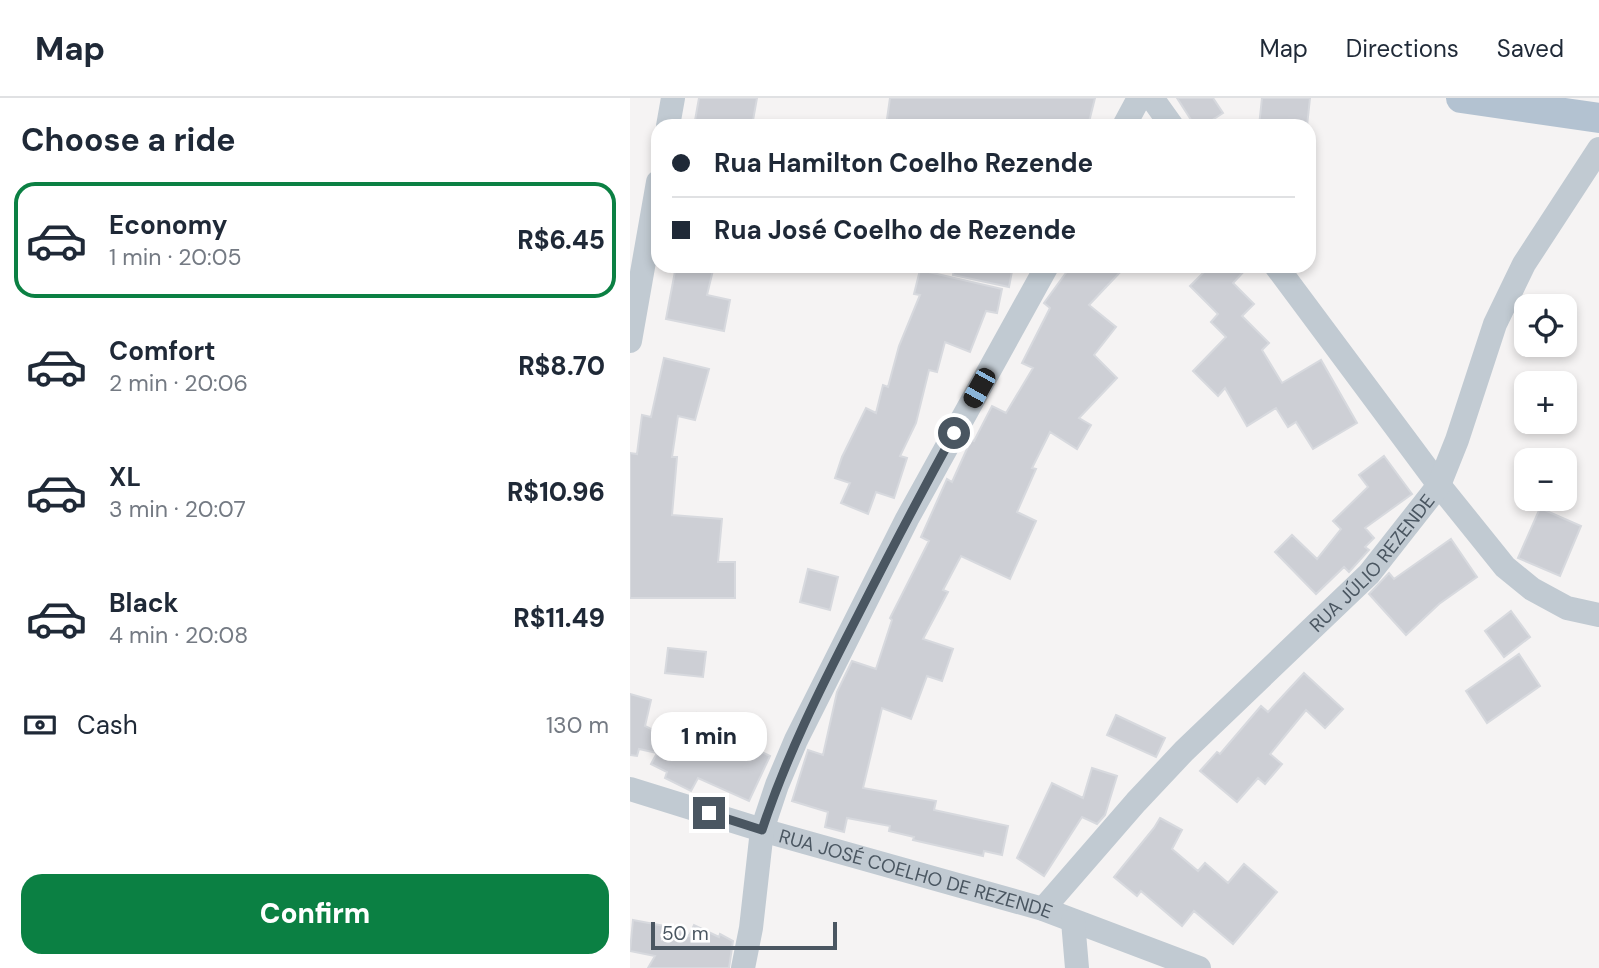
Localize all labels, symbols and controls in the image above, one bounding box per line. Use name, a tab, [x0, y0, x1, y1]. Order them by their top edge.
text: Map	[35, 27, 105, 70]
text: Map	[1260, 33, 1308, 64]
text: Directions	[1346, 33, 1459, 64]
text: Saved	[1497, 33, 1564, 64]
text: Choose a ride	[21, 119, 236, 161]
text: Rua Hamilton Coelho Rezende	[714, 146, 1093, 180]
text: Economy	[109, 208, 227, 242]
icon: car	[25, 209, 88, 272]
text: Rua José Coelho de Rezende	[714, 213, 1076, 247]
text: R$6.45	[517, 223, 605, 257]
text: 1 min · 20:05	[109, 242, 241, 272]
map controls	[1514, 294, 1577, 511]
button: locate	[1514, 294, 1577, 357]
text: Comfort	[109, 334, 215, 368]
icon: car	[25, 335, 88, 398]
text: R$8.70	[518, 349, 605, 383]
car	[960, 365, 999, 411]
text: 2 min · 20:06	[109, 368, 248, 398]
button: +	[1514, 371, 1577, 434]
route start	[938, 417, 970, 449]
button: −	[1514, 448, 1577, 511]
text: XL	[109, 460, 141, 494]
icon: car	[25, 461, 88, 524]
text: R$10.96	[507, 475, 605, 509]
street label: RUA JÚLIO REZENDE	[1304, 489, 1440, 638]
text: 3 min · 20:07	[109, 494, 246, 524]
text: Black	[109, 586, 179, 620]
icon: car	[25, 587, 88, 650]
text: R$11.49	[513, 601, 605, 635]
text: 4 min · 20:08	[109, 620, 248, 650]
icon: cash	[21, 706, 59, 744]
text: Cash	[77, 708, 138, 742]
text: 130 m	[546, 710, 609, 740]
callout: 1 min	[651, 712, 767, 760]
text: 1 min	[681, 721, 737, 751]
route end	[693, 797, 725, 829]
street label: RUA JOSÉ COELHO DE REZENDE	[776, 823, 1056, 924]
button: Confirm	[21, 874, 609, 954]
scale bar	[651, 919, 836, 951]
text: 50 m	[662, 921, 709, 946]

